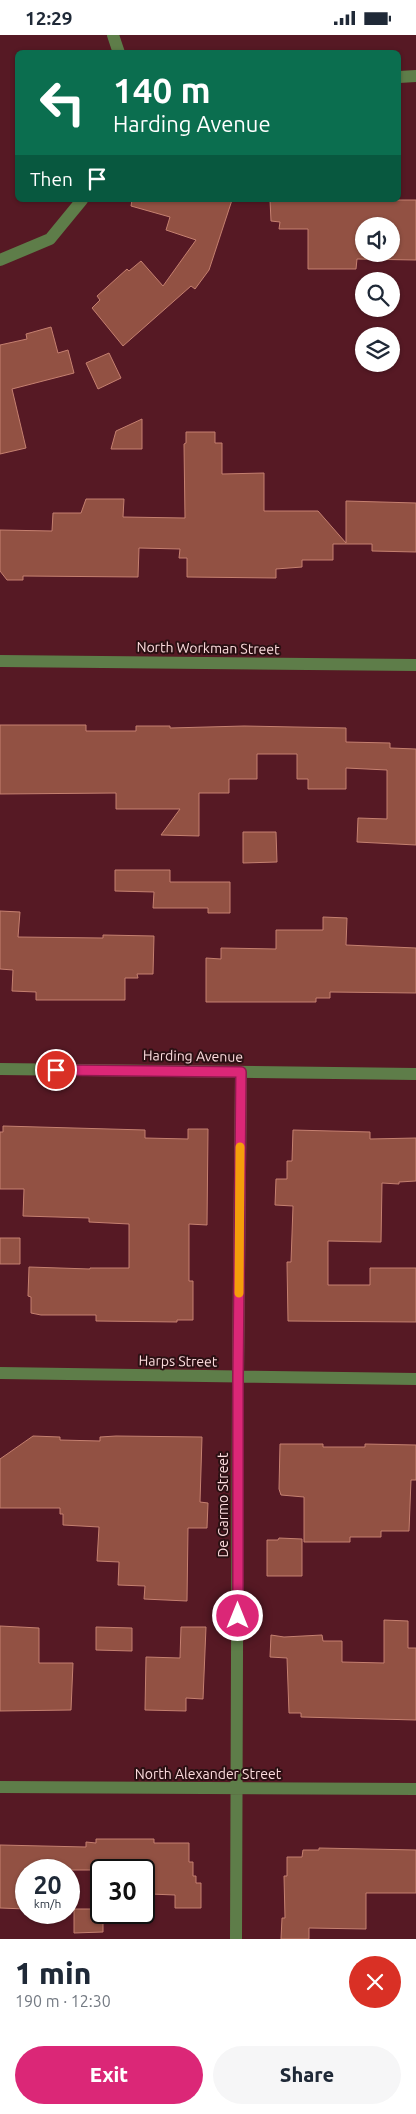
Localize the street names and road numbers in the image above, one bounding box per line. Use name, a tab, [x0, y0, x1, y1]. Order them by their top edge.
street label: North Workman Street	[136, 639, 280, 657]
street label: Harding Avenue	[143, 1047, 243, 1065]
street label: Harps Street	[138, 1352, 218, 1370]
street label: De Garmo Street	[215, 1452, 231, 1558]
street label: North Alexander Street	[135, 1766, 282, 1782]

